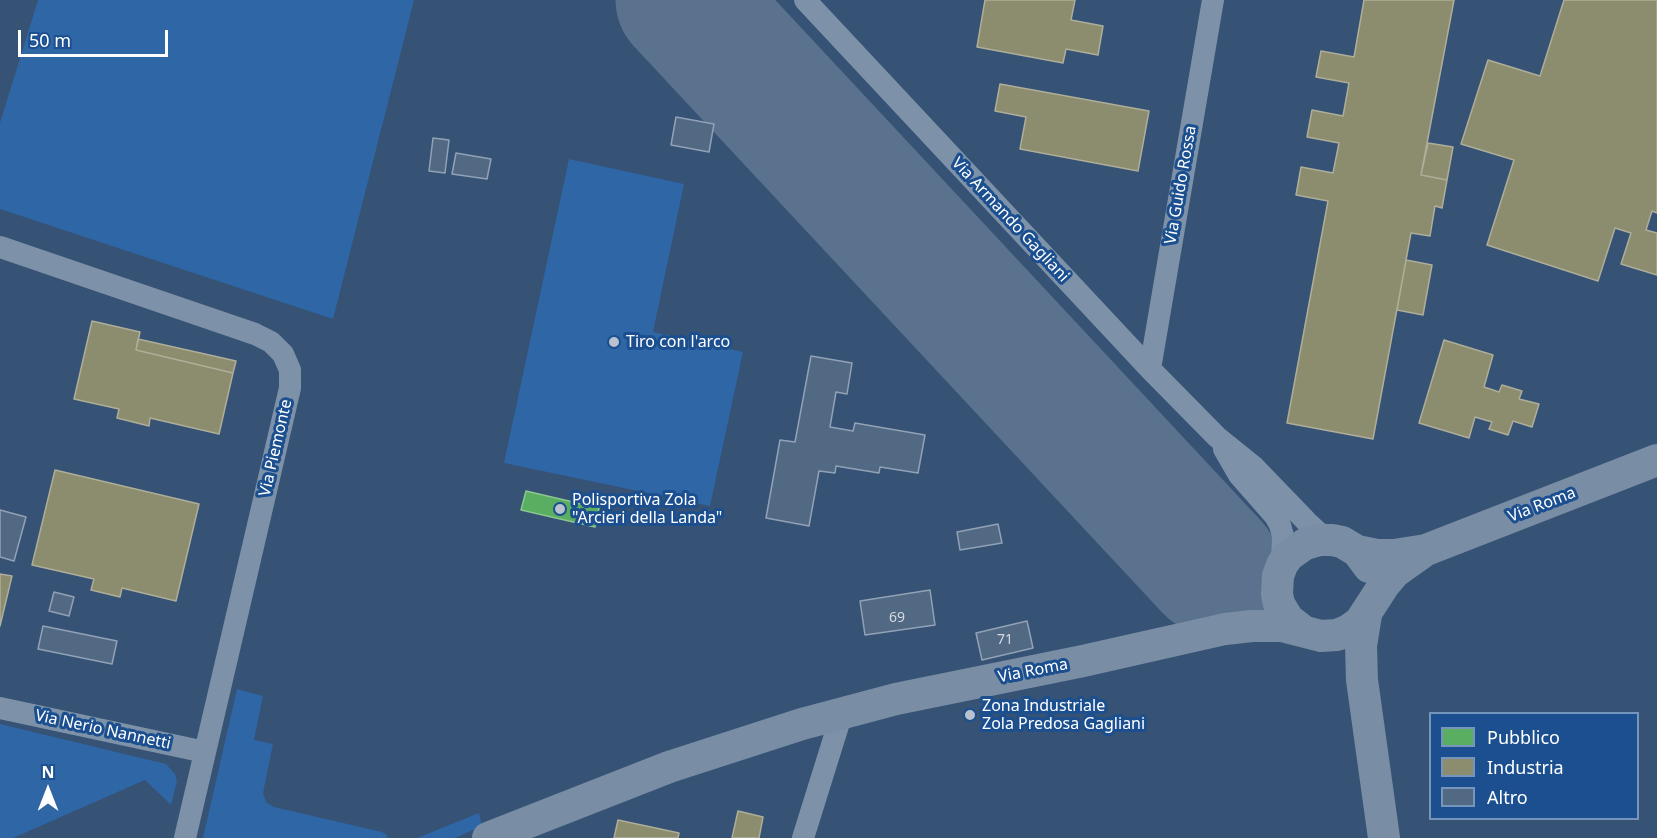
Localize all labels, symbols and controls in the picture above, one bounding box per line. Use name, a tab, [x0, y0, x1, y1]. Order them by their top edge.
scale bar	[21, 18, 171, 56]
text: 50 m	[29, 28, 71, 52]
street label: Via Guido Rossa	[1161, 124, 1201, 246]
street label: Via Armando Gagliani	[947, 154, 1073, 286]
place label: Tiro con l'arco	[626, 332, 730, 352]
marker: Tiro con l'arco	[607, 335, 621, 349]
street label: Via Piemonte	[256, 398, 296, 498]
street label: Via Roma	[1506, 483, 1578, 527]
place label: Polisportiva Zola "Arcieri della Landa"	[572, 490, 722, 528]
marker: Polisportiva Zola "Arcieri della Landa"	[553, 502, 567, 516]
house number: 69	[889, 610, 905, 626]
house number: 71	[997, 632, 1013, 648]
street label: Via Roma	[997, 655, 1069, 687]
place label: Zona Industriale Zola Predosa Gagliani	[982, 696, 1145, 734]
street label: Via Nerio Nannetti	[33, 706, 173, 754]
marker: Zona Industriale Zola Predosa Gagliani	[963, 708, 977, 722]
legend	[1429, 712, 1639, 820]
text: Pubblico	[1487, 725, 1560, 749]
text: Industria	[1487, 755, 1564, 779]
north arrow	[18, 760, 78, 820]
text: N	[41, 761, 55, 783]
text: Altro	[1487, 785, 1528, 809]

